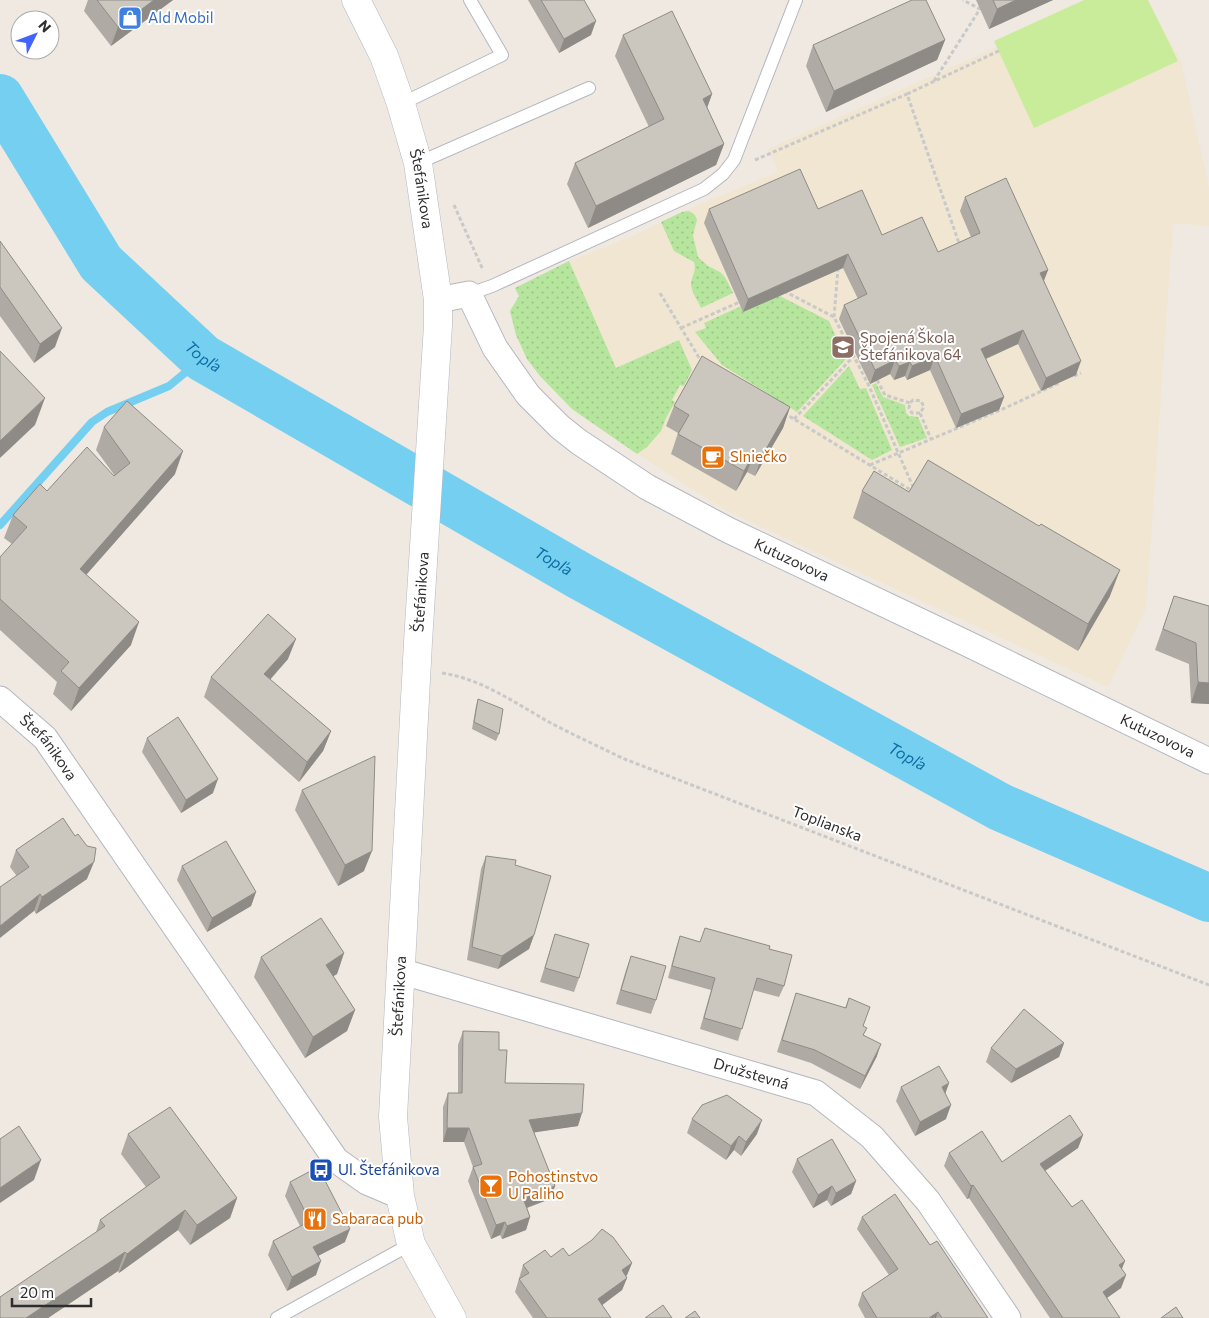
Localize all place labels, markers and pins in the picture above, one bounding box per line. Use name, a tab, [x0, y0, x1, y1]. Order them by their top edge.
shop icon: Ald Mobil	[117, 5, 143, 31]
place label: Ald Mobil	[148, 8, 214, 26]
place label: Spojená Škola Štefánikova 64	[860, 327, 961, 363]
school or university icon: Spojená Škola Štefánikova 64	[830, 334, 856, 360]
cafe icon: Slniečko	[700, 444, 726, 470]
place label: Slniečko	[730, 447, 787, 465]
bus stop icon: Ul. Štefánikova	[308, 1157, 334, 1183]
place label: Ul. Štefánikova	[338, 1159, 440, 1178]
place label: Pohostinstvo U Paliho	[508, 1167, 598, 1202]
bar icon: Pohostinstvo U Paliho	[478, 1173, 504, 1199]
restaurant icon: Sabaraca pub	[302, 1206, 328, 1232]
place label: Sabaraca pub	[332, 1209, 423, 1227]

